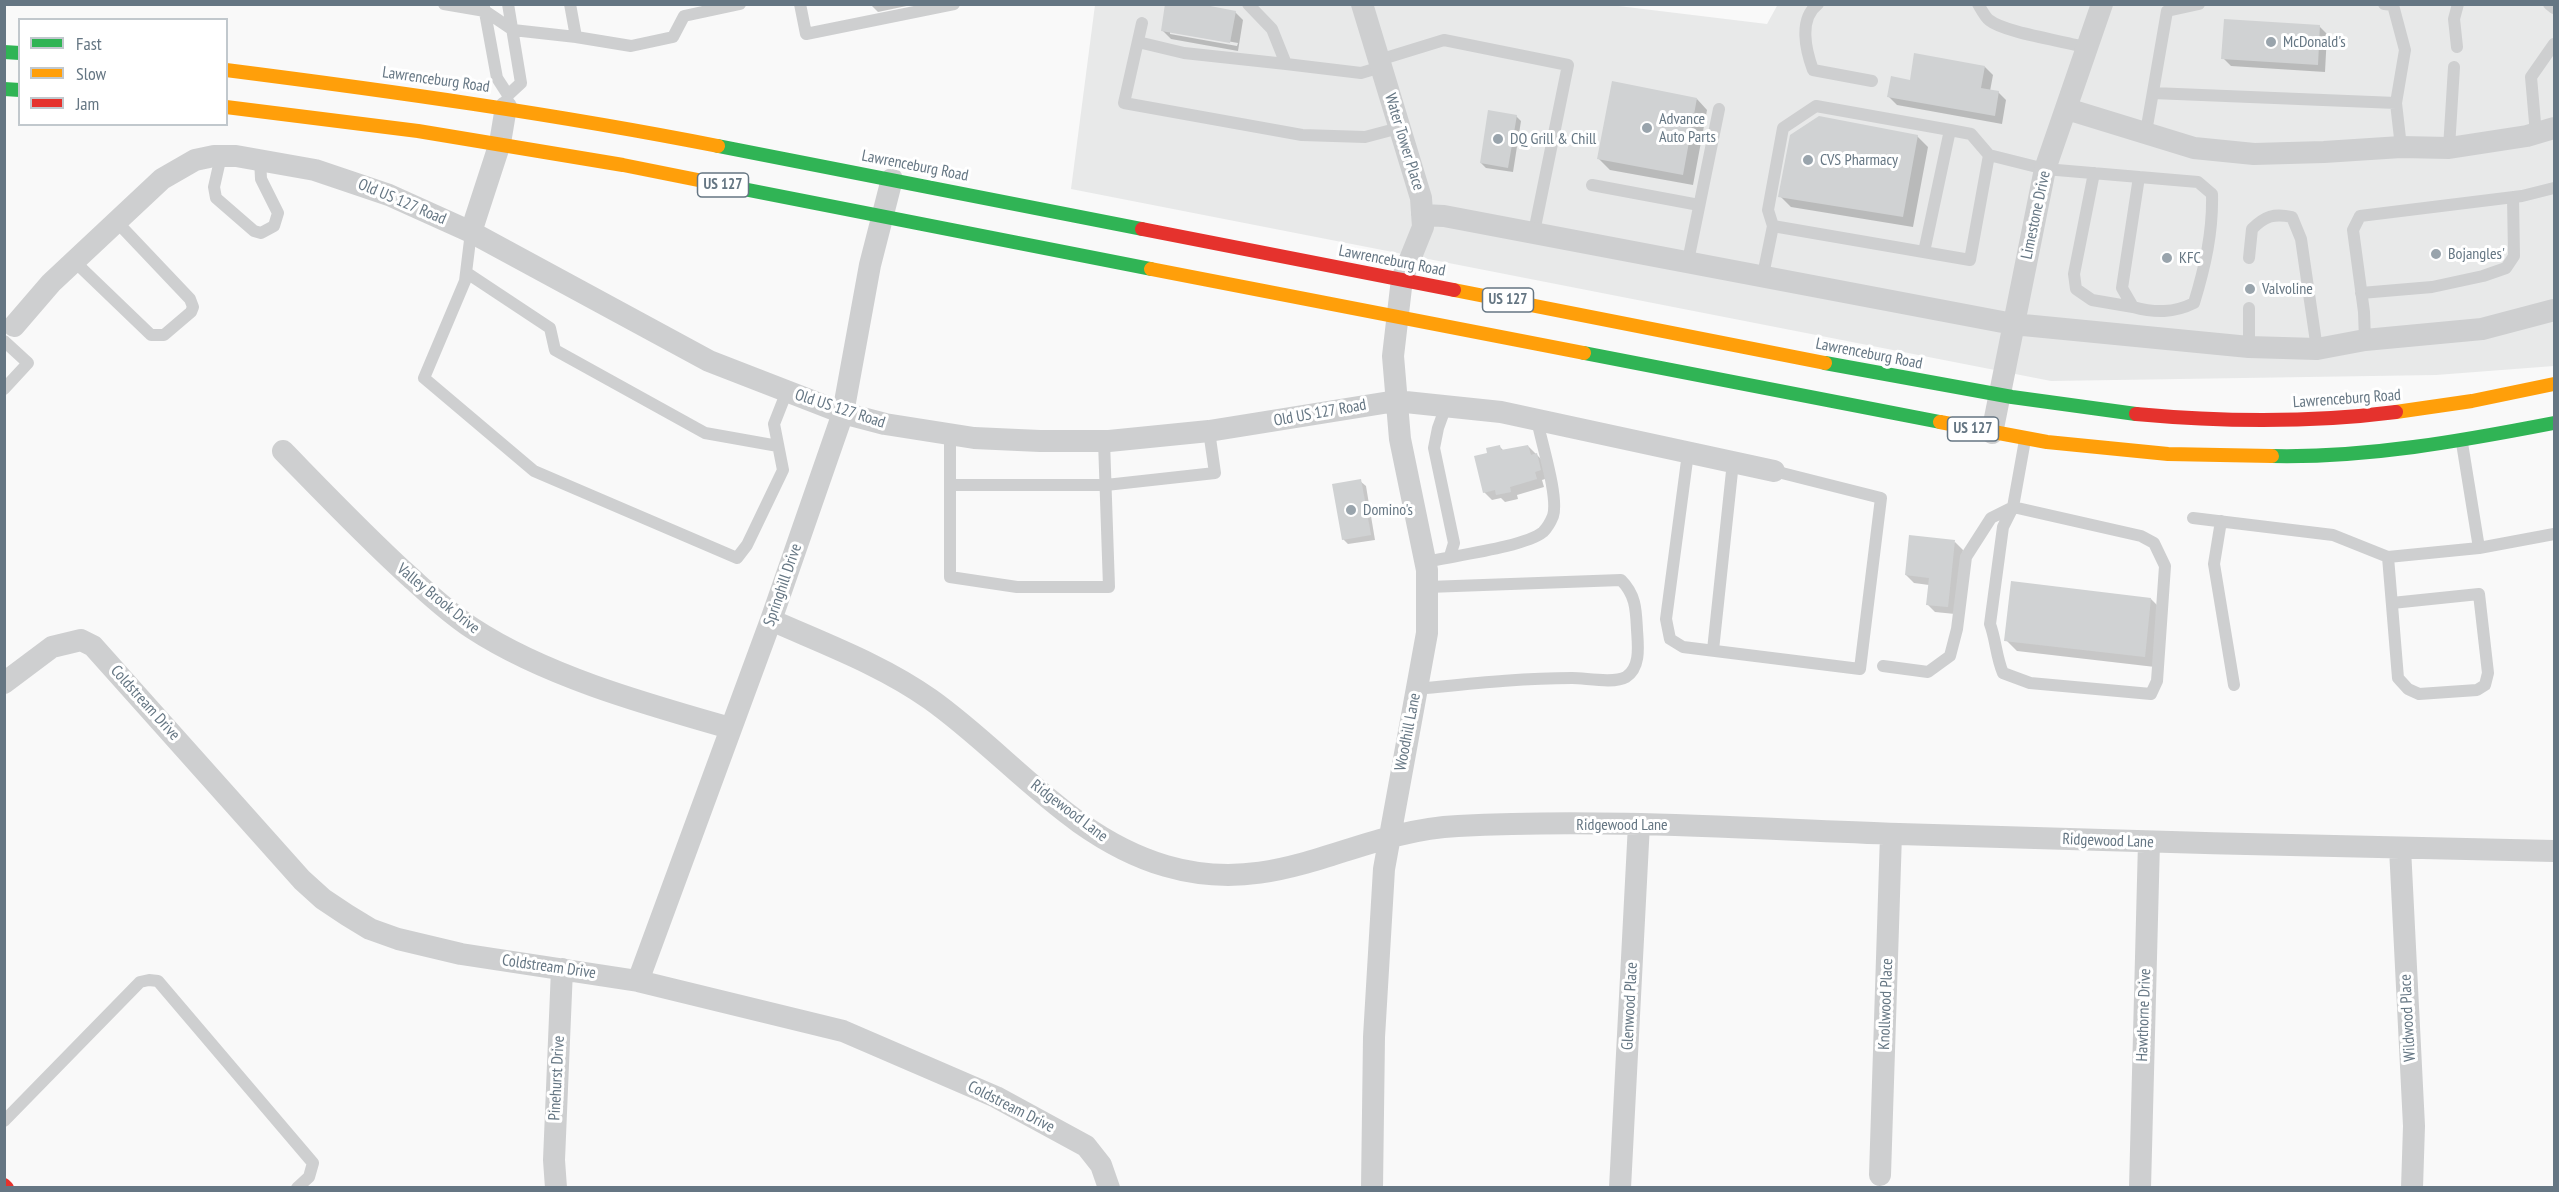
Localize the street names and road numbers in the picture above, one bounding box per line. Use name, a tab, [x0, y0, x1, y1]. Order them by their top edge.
street label: Lawrenceburg Road	[381, 63, 491, 97]
street label: Water Tower Place	[1380, 91, 1428, 193]
street label: Lawrenceburg Road	[860, 146, 970, 186]
street label: Limestone Drive	[2017, 169, 2055, 261]
road number: US 127	[698, 173, 748, 197]
street label: Old US 127 Road	[355, 175, 449, 229]
street label: Lawrenceburg Road	[1337, 241, 1447, 281]
road number: US 127	[1482, 288, 1534, 312]
street label: Lawrenceburg Road	[1814, 334, 1924, 374]
street label: Old US 127 Road	[792, 385, 888, 433]
street label: Lawrenceburg Road	[2292, 386, 2402, 412]
street label: Old US 127 Road	[1272, 395, 1368, 431]
road number: US 127	[1948, 417, 1998, 441]
street label: Springhill Drive	[760, 541, 806, 629]
street label: Valley Brook Drive	[393, 560, 483, 638]
street label: Coldstream Drive	[106, 661, 184, 745]
street label: Woodhill Lane	[1391, 692, 1425, 772]
street label: Ridgewood Lane	[1027, 776, 1111, 846]
street label: Ridgewood Lane	[1576, 815, 1668, 835]
street label: Ridgewood Lane	[2062, 830, 2154, 852]
street label: Coldstream Drive	[501, 951, 597, 983]
street label: Knollwood Place	[1875, 958, 1897, 1050]
street label: Glenwood Place	[1618, 962, 1642, 1050]
street label: Hawthorne Drive	[2133, 968, 2155, 1062]
street label: Wildwood Place	[2396, 974, 2420, 1062]
street label: Pinehurst Drive	[545, 1035, 569, 1121]
street label: Coldstream Drive	[965, 1077, 1057, 1137]

